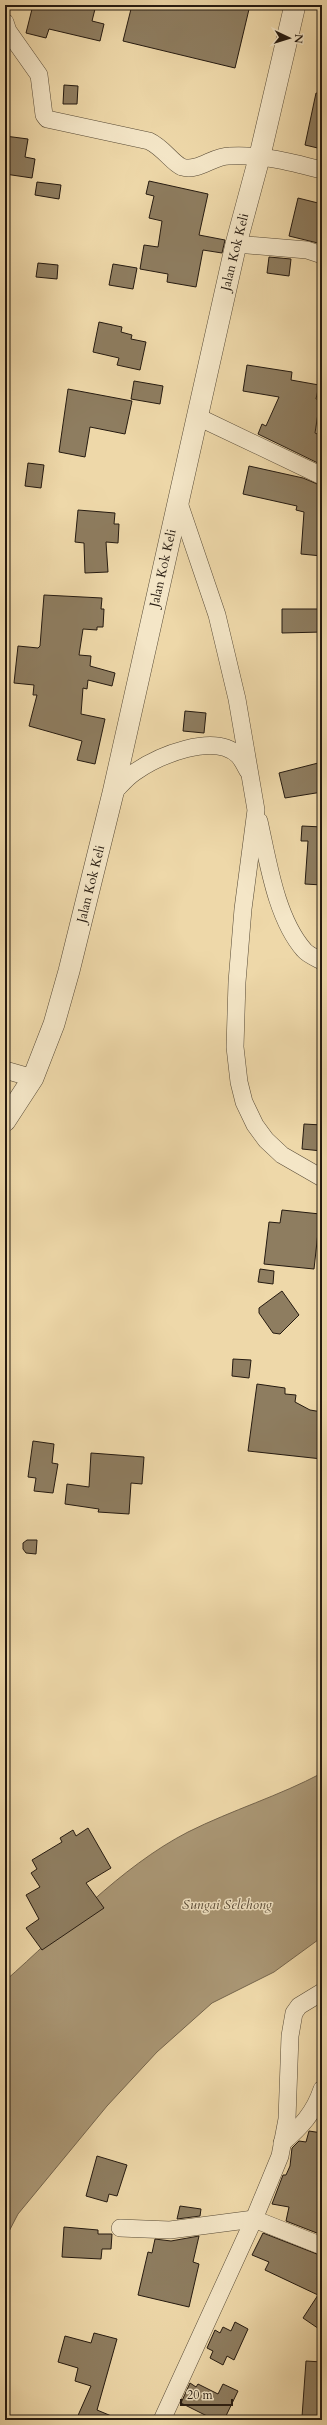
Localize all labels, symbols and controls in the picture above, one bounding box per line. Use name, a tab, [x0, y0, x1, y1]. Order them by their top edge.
north arrow	[269, 18, 309, 58]
text: N	[291, 33, 306, 44]
street label: Jalan Kok Keli	[216, 211, 253, 295]
street label: Jalan Kok Keli	[145, 527, 181, 611]
street label: Jalan Kok Keli	[72, 843, 109, 927]
water label: Sungai Selehong	[182, 1895, 273, 1914]
scale bar	[181, 2381, 232, 2407]
text: 20 m	[187, 2387, 214, 2403]

